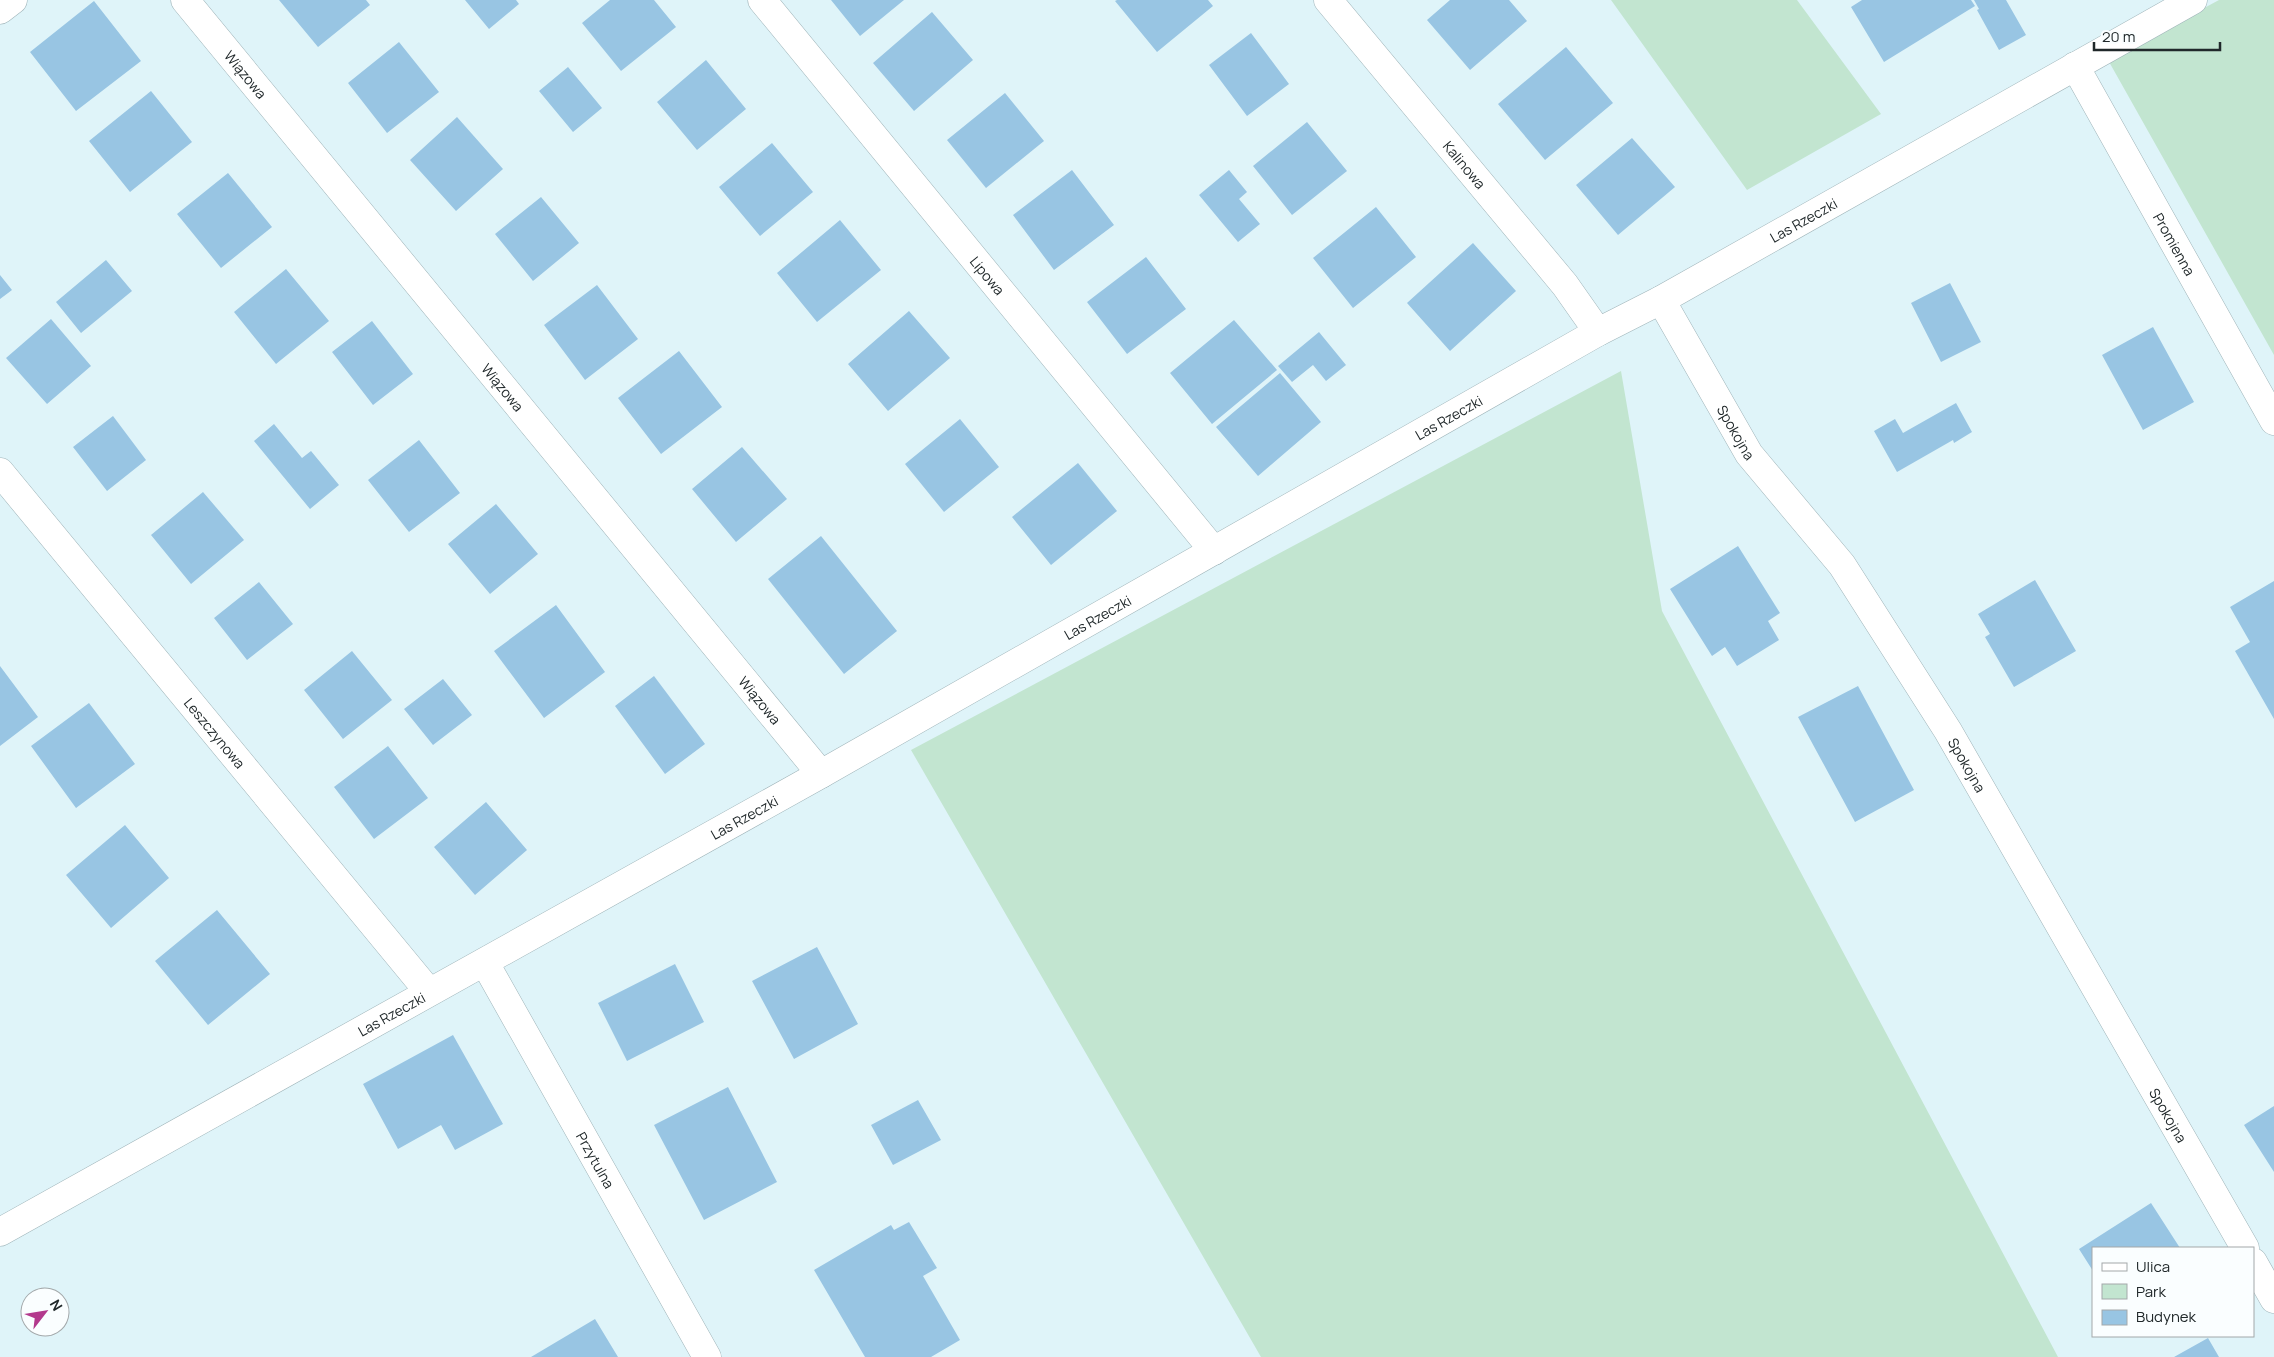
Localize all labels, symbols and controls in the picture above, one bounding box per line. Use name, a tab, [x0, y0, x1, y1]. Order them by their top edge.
scale bar	[2094, 20, 2220, 52]
text: 20 m	[2102, 26, 2135, 47]
street label: Wiązowa	[221, 46, 271, 102]
street label: Kalinowa	[1439, 137, 1490, 193]
street label: Las Rzeczki	[1766, 193, 1840, 246]
street label: Promienna	[2150, 209, 2200, 279]
street label: Lipowa	[966, 252, 1009, 299]
street label: Wiązowa	[478, 359, 528, 415]
street label: Las Rzeczki	[1411, 390, 1485, 444]
street label: Spokojna	[1713, 401, 1759, 464]
street label: Las Rzeczki	[1060, 590, 1134, 643]
street label: Wiązowa	[735, 672, 786, 728]
street label: Leszczynowa	[180, 693, 250, 772]
street label: Spokojna	[1944, 734, 1991, 795]
street label: Las Rzeczki	[707, 791, 781, 843]
street label: Las Rzeczki	[354, 987, 428, 1040]
street label: Spokojna	[2145, 1084, 2192, 1146]
street label: Przytulna	[572, 1128, 619, 1192]
legend	[2092, 1247, 2254, 1337]
text: Ulica	[2136, 1256, 2170, 1277]
text: Park	[2136, 1281, 2166, 1302]
north arrow	[20, 1287, 70, 1337]
text: N	[46, 1296, 67, 1314]
text: Budynek	[2136, 1306, 2197, 1327]

